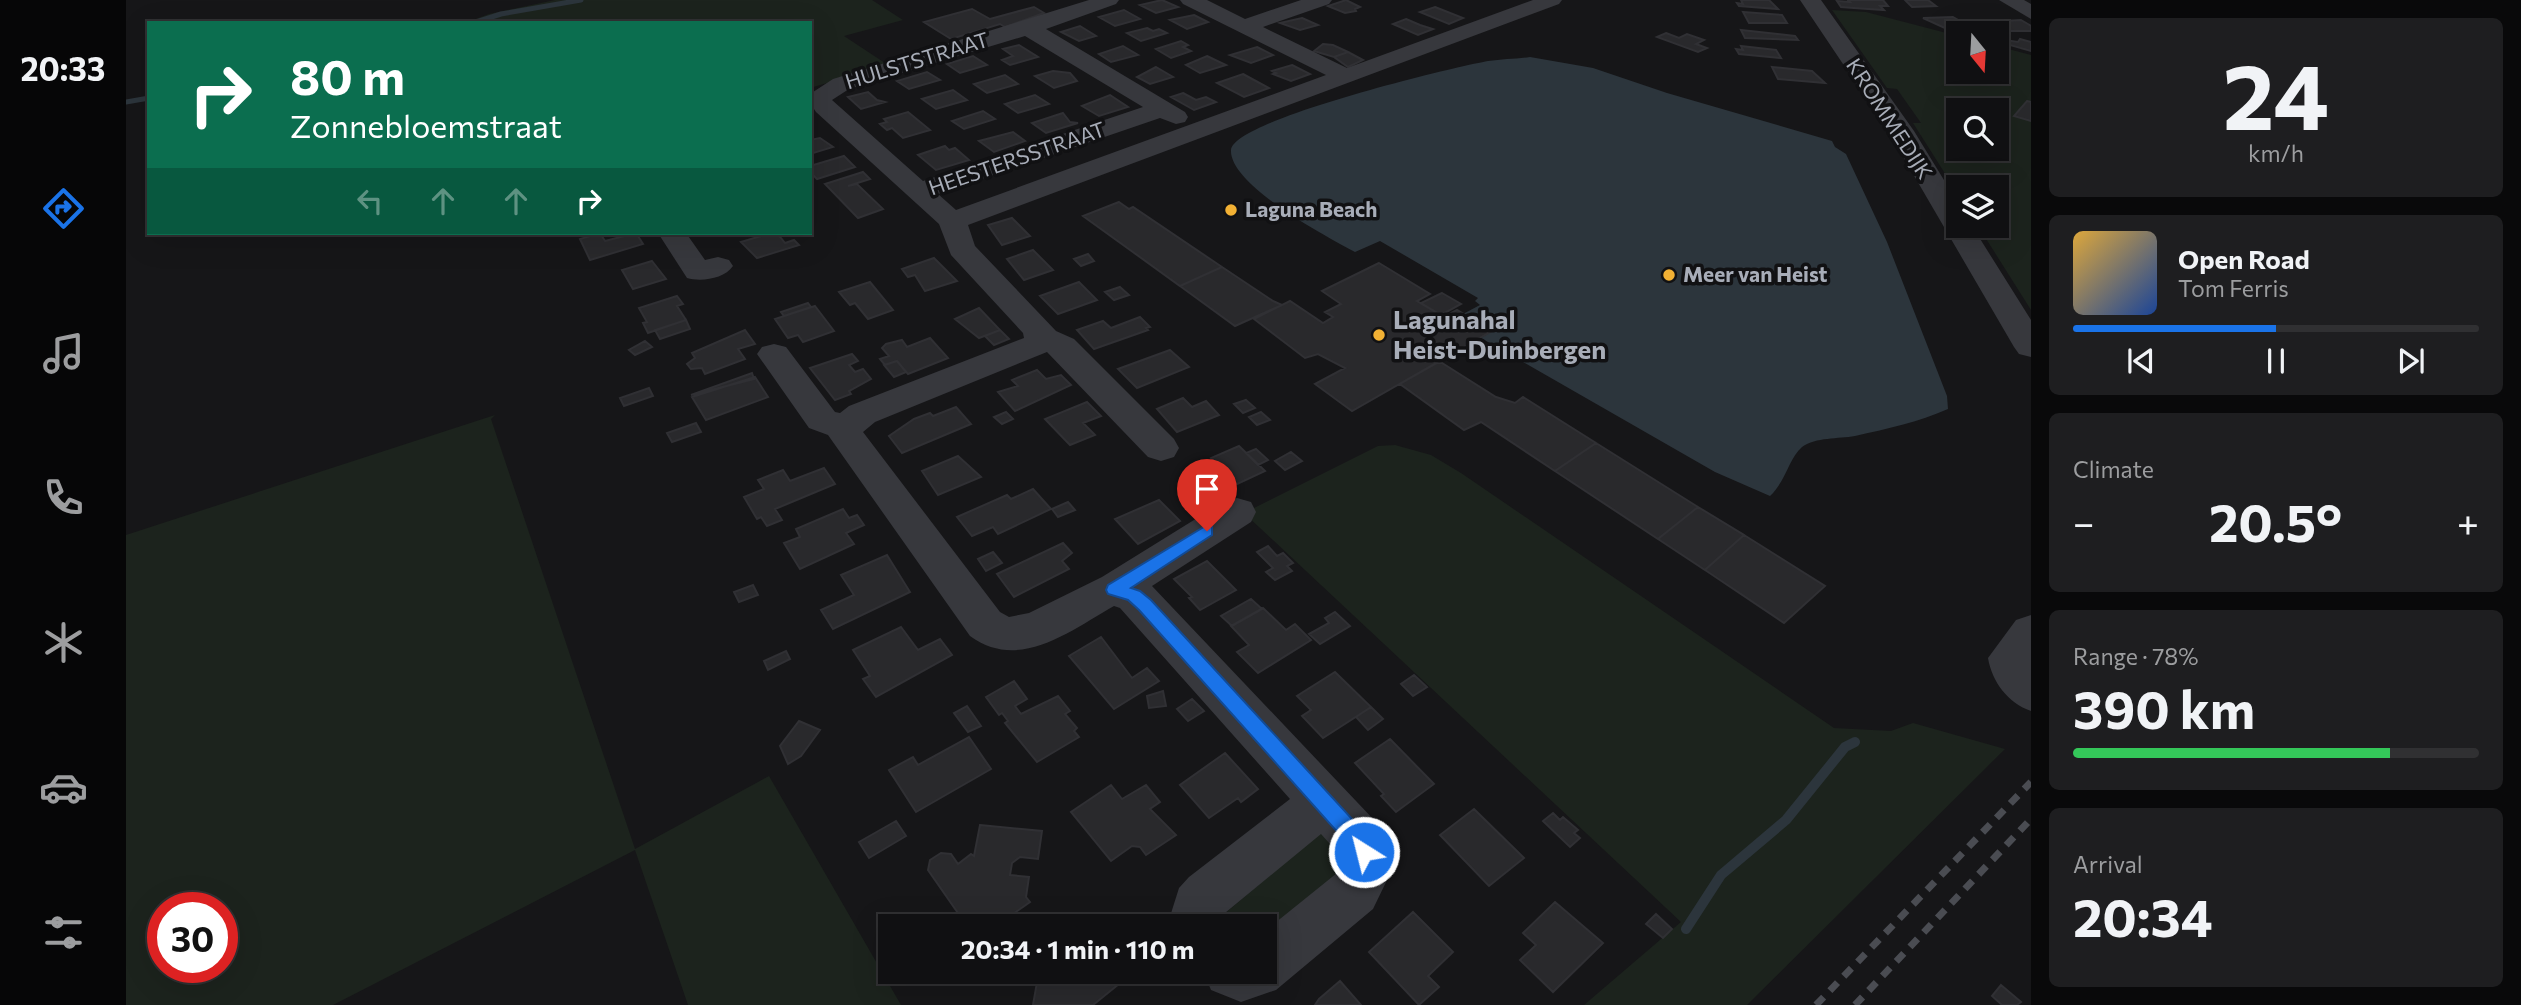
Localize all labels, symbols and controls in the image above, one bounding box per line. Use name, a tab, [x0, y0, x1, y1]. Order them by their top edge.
north arrow	[1946, 21, 2009, 84]
map controls	[1946, 21, 2009, 238]
street label: HULSTSTRAAT	[842, 26, 991, 93]
text: 24	[2223, 37, 2329, 149]
text: 80 m	[290, 45, 405, 105]
text: 20:33	[21, 48, 105, 88]
icon: right	[175, 49, 266, 140]
street label: KROMMEDIJK	[1842, 53, 1939, 183]
button: search	[1946, 98, 2009, 161]
text: Zonnebloemstraat	[290, 105, 562, 145]
street label: HEESTERSSTRAAT	[925, 116, 1108, 200]
text: km/h	[2248, 139, 2304, 167]
button: layers	[1946, 175, 2009, 238]
icon: left	[351, 182, 389, 220]
icon: ahead	[424, 182, 462, 220]
icon: ahead	[497, 182, 535, 220]
icon: right	[570, 182, 608, 220]
icon: directions	[39, 184, 88, 233]
place label: Laguna Beach	[1245, 196, 1377, 221]
marker: Laguna Beach	[1223, 202, 1239, 218]
text: Open Road	[2178, 243, 2310, 274]
place label: Meer van Heist	[1683, 261, 1828, 286]
marker: Meer van Heist	[1661, 267, 1677, 283]
text: Tom Ferris	[2178, 274, 2289, 302]
place label: Lagunahal Heist-Duinbergen	[1393, 303, 1606, 364]
marker: Lagunahal Heist-Duinbergen	[1371, 327, 1387, 343]
icon: music	[39, 329, 88, 378]
icon: previous	[2122, 342, 2160, 380]
icon: pause	[2257, 342, 2295, 380]
icon: next	[2392, 342, 2430, 380]
text: Climate	[2073, 455, 2154, 483]
pin	[1177, 459, 1237, 531]
icon: arrive	[1188, 470, 1226, 508]
icon: phone	[39, 473, 88, 522]
text: 20.5°	[2209, 489, 2342, 553]
text: −	[2073, 498, 2095, 545]
text: +	[2457, 498, 2479, 545]
icon: climate	[39, 618, 88, 667]
text: Range · 78%	[2073, 642, 2198, 670]
text: 390 km	[2073, 676, 2255, 740]
icon: car	[39, 763, 88, 812]
position arrow	[1327, 815, 1401, 889]
text: Arrival	[2073, 850, 2143, 878]
text: 20:34	[2073, 884, 2213, 948]
speed limit sign: 30	[147, 892, 238, 983]
icon: filters	[39, 908, 88, 957]
text: 20:34 · 1 min · 110 m	[961, 933, 1194, 964]

